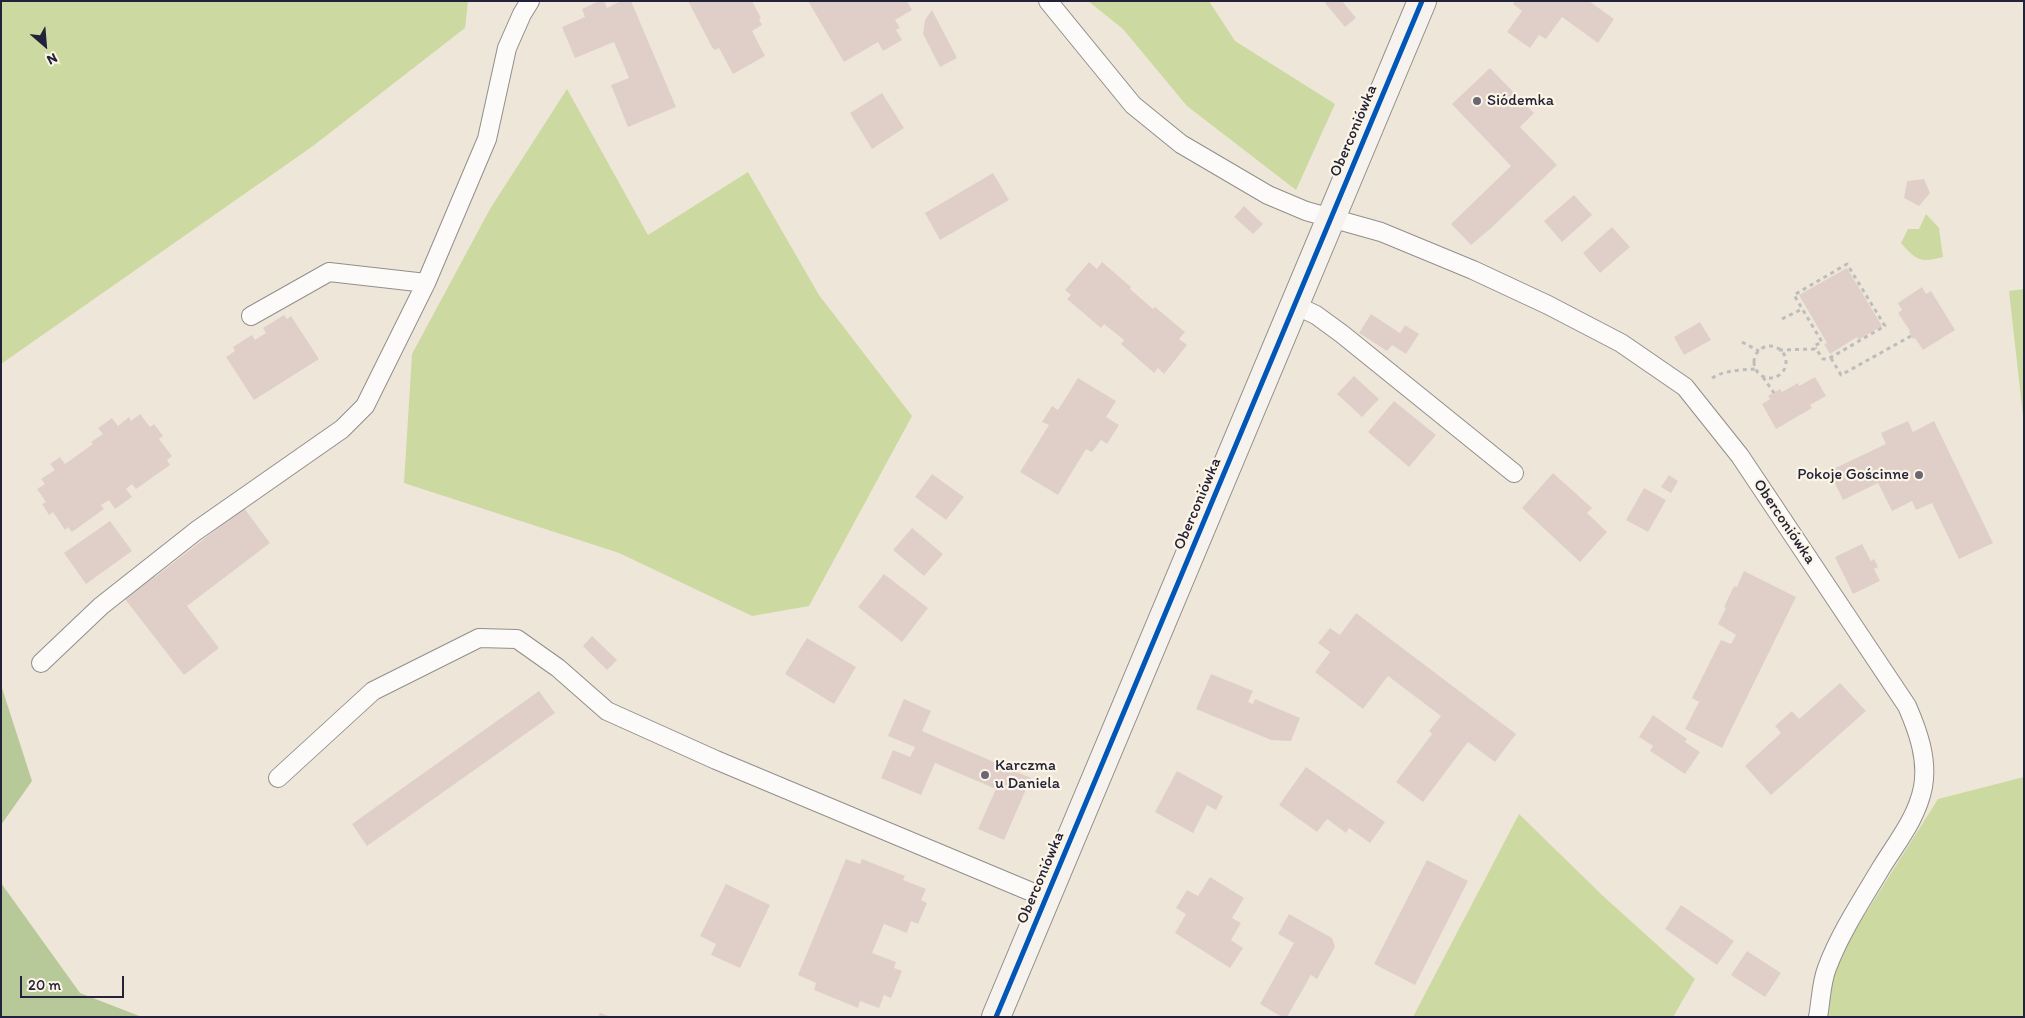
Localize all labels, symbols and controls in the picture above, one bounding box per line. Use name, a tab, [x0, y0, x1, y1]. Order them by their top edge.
north arrow	[20, 20, 70, 70]
text: N	[44, 49, 60, 69]
street label: Oberconiówka	[1326, 82, 1382, 180]
place label: Siódemka	[1487, 91, 1554, 111]
marker: Siódemka	[1471, 95, 1483, 107]
street label: Oberconiówka	[1170, 455, 1226, 553]
place label: Pokoje Gościnne	[1797, 465, 1909, 485]
marker: Pokoje Gościnne	[1913, 469, 1925, 481]
street label: Oberconiówka	[1749, 476, 1819, 568]
place label: Karczma u Daniela	[995, 756, 1060, 794]
marker: Karczma u Daniela	[979, 769, 991, 781]
street label: Oberconiówka	[1013, 829, 1069, 927]
scale bar	[22, 966, 126, 998]
text: 20 m	[28, 976, 61, 994]

